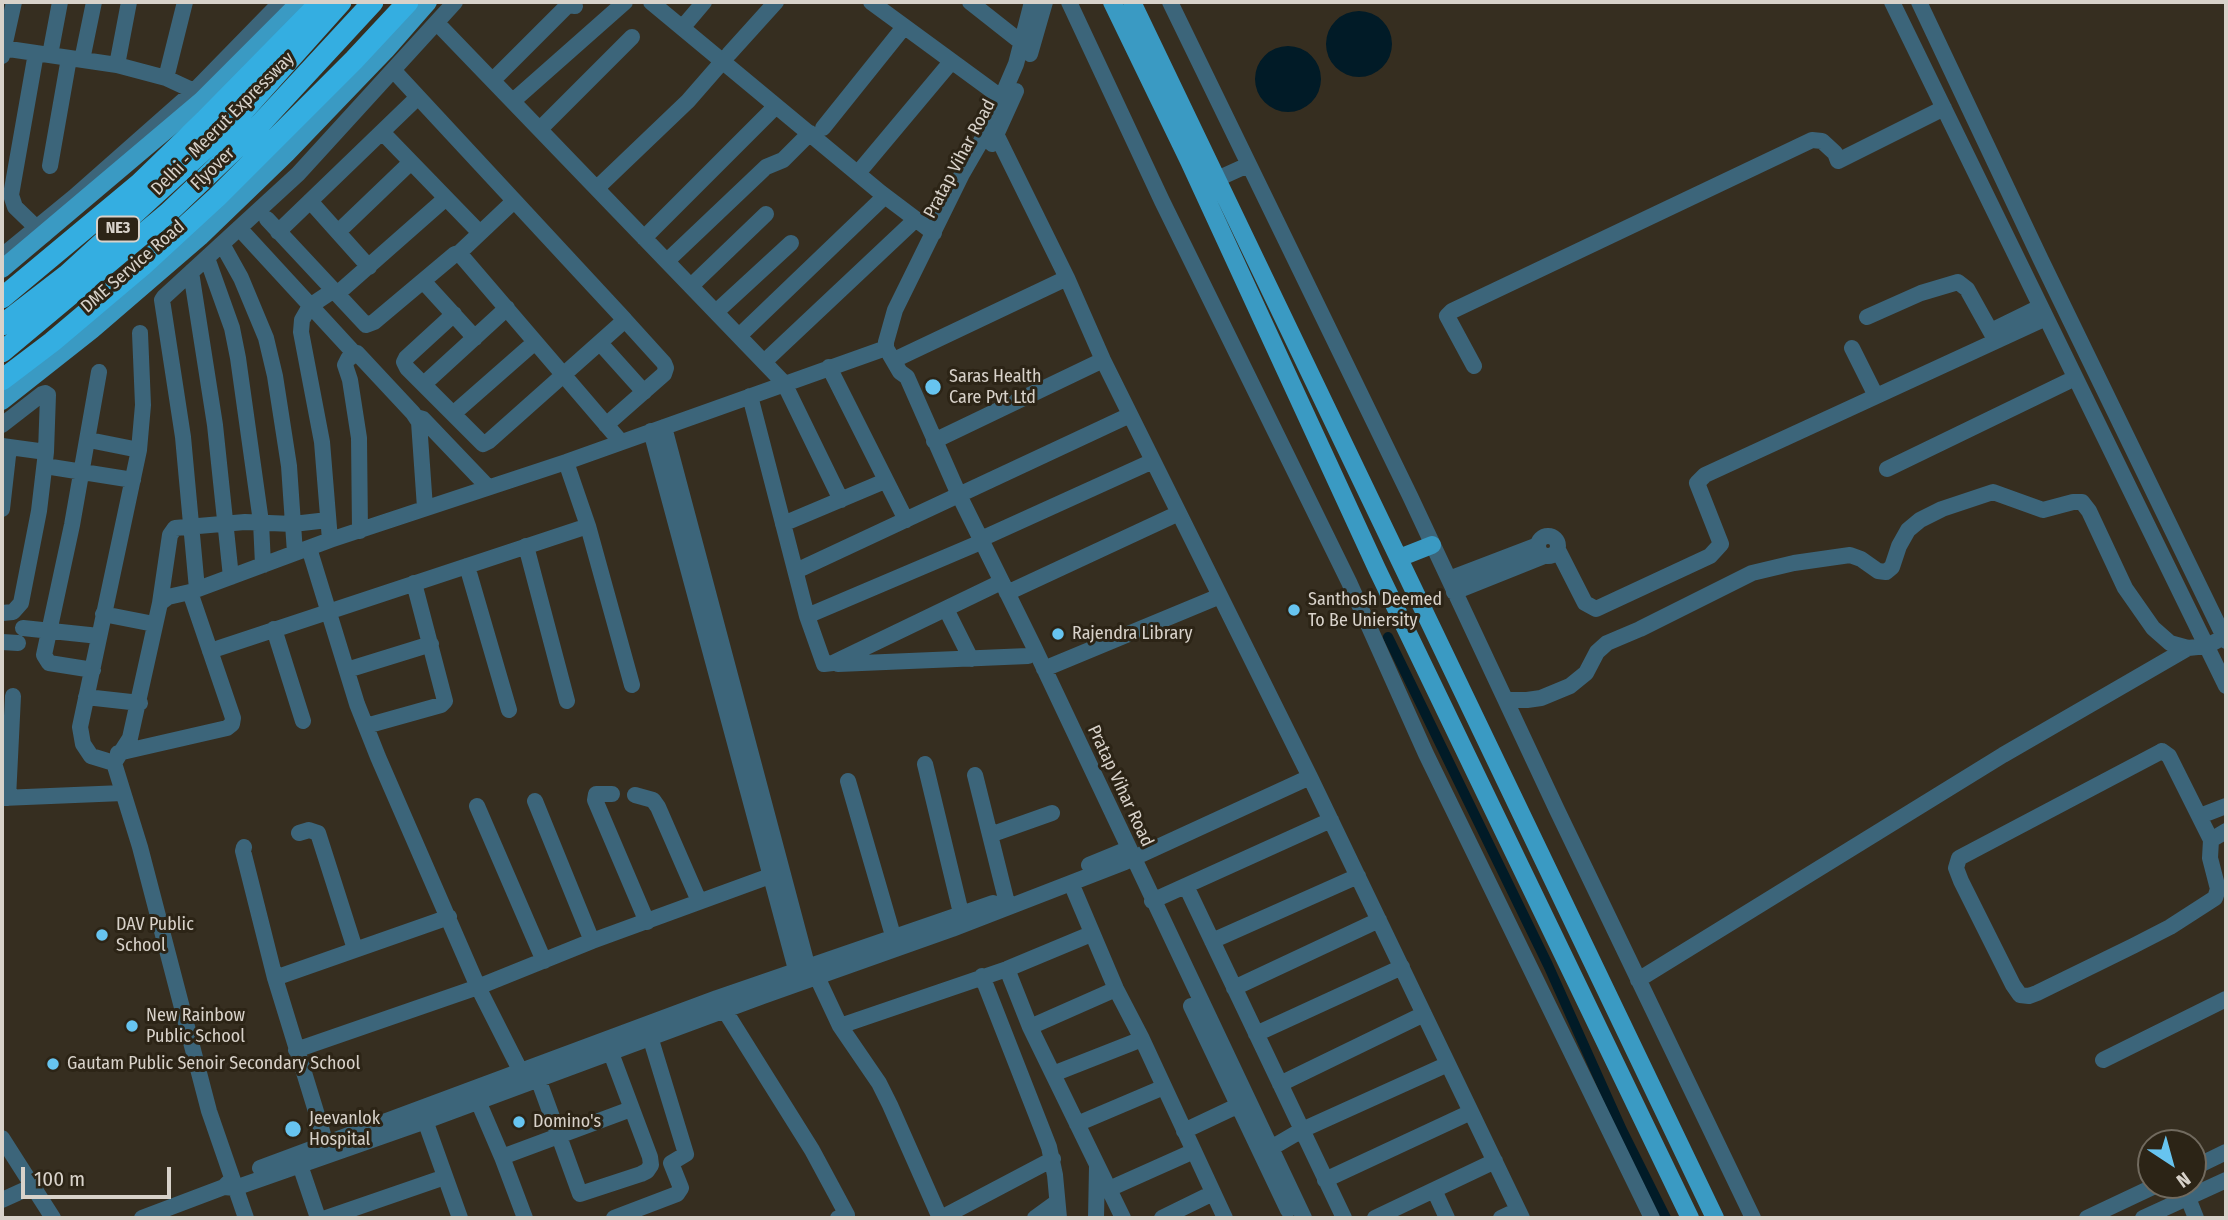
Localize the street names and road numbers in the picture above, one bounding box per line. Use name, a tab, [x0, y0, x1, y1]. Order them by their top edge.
street label: Delhi - Meerut Expressway	[147, 48, 299, 200]
street label: Pratap Vihar Road	[920, 96, 1000, 222]
street label: Flyover	[187, 143, 239, 195]
street label: DME Service Road	[77, 216, 189, 318]
road number: NE3	[97, 216, 139, 242]
street label: Pratap Vihar Road	[1082, 722, 1158, 850]

